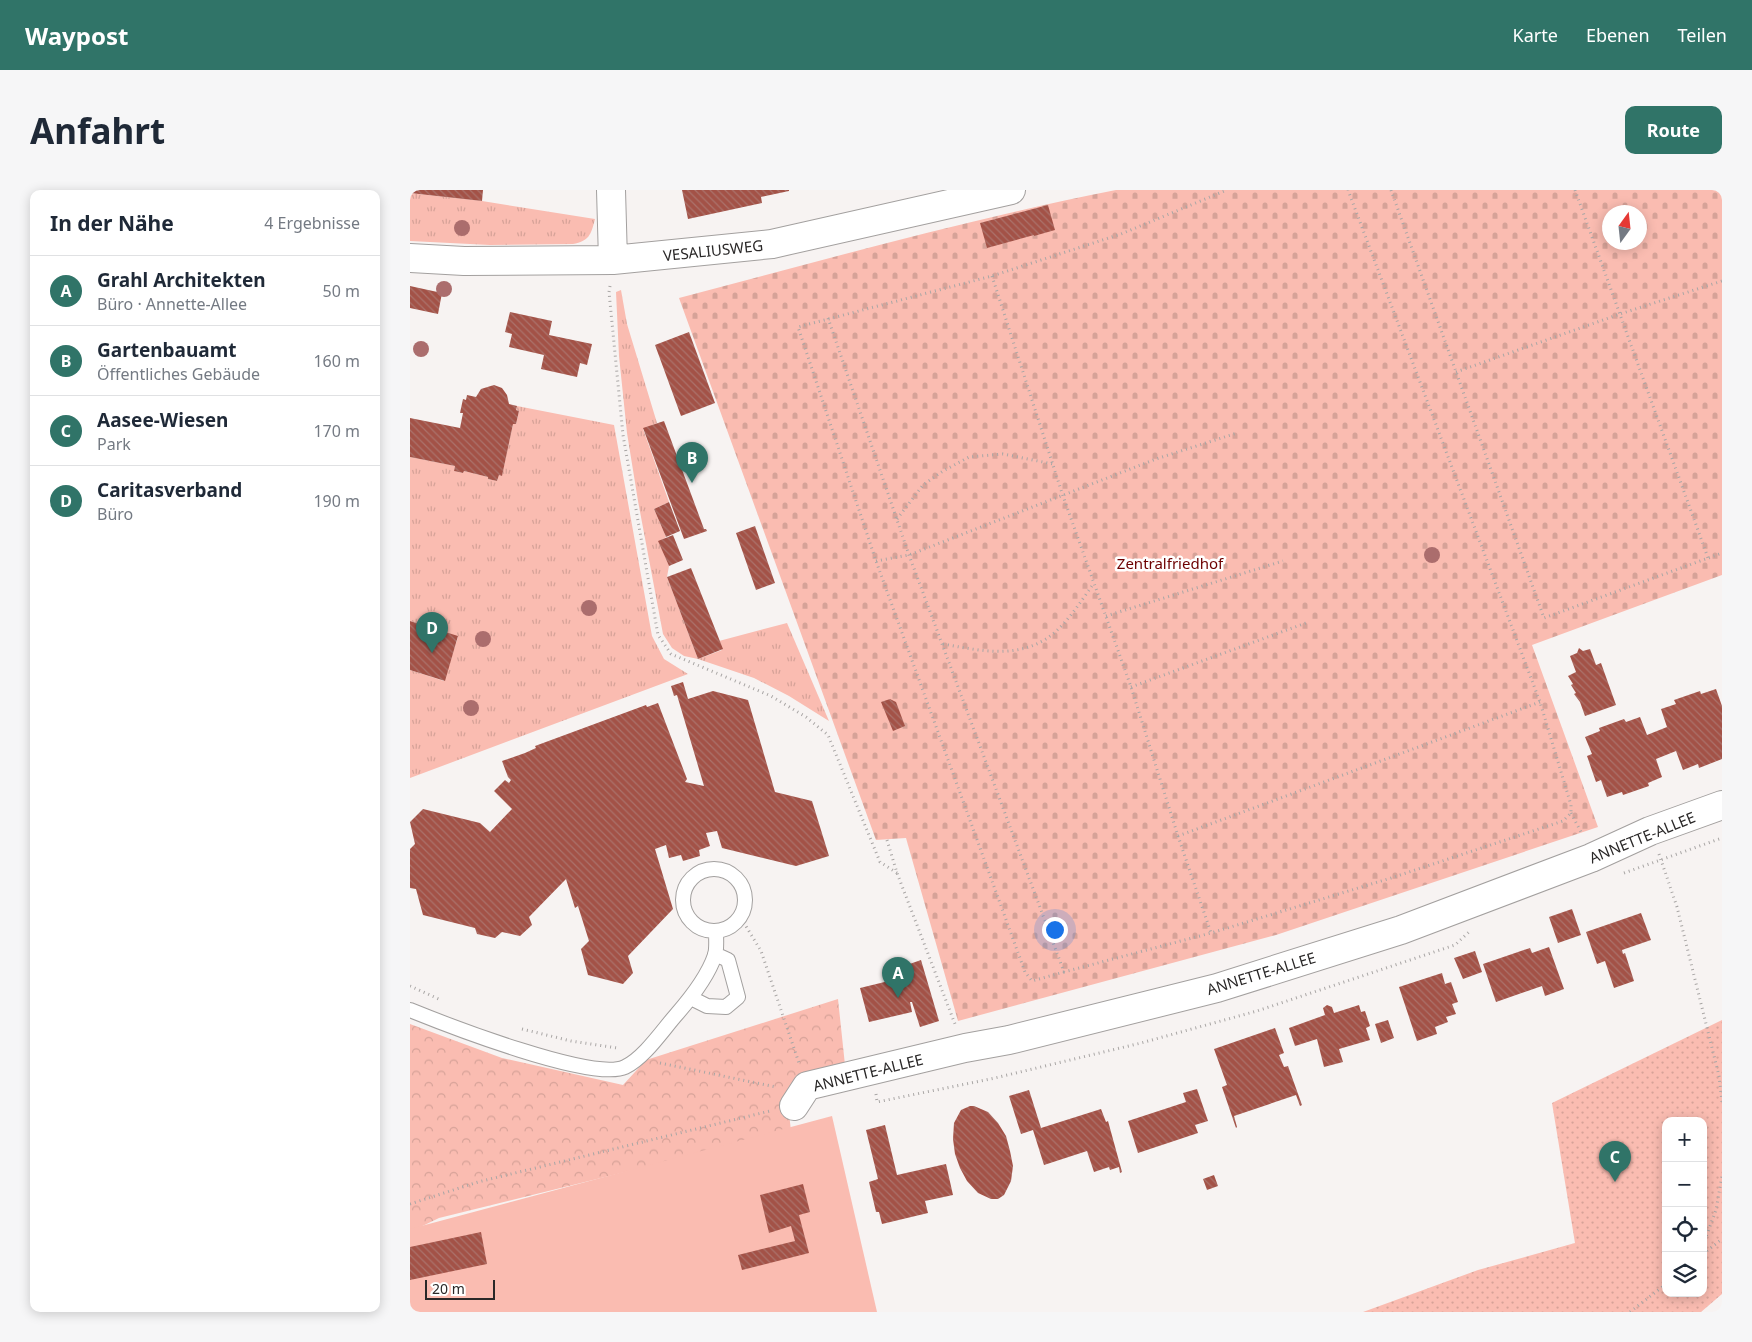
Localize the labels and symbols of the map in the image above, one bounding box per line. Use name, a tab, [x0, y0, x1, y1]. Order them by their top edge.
north arrow	[1602, 205, 1647, 250]
street label: VESALIUSWEG	[662, 235, 764, 265]
pin: B	[676, 442, 708, 483]
park label: Zentralfriedhof	[1117, 553, 1224, 573]
pin: D	[416, 612, 448, 653]
street label: ANNETTE-ALLEE	[1586, 807, 1698, 867]
your location	[1042, 917, 1068, 943]
street label: ANNETTE-ALLEE	[1204, 947, 1318, 999]
pin: A	[882, 957, 914, 998]
street label: ANNETTE-ALLEE	[811, 1049, 925, 1095]
pin: C	[1599, 1141, 1631, 1182]
scale bar	[425, 1277, 495, 1300]

